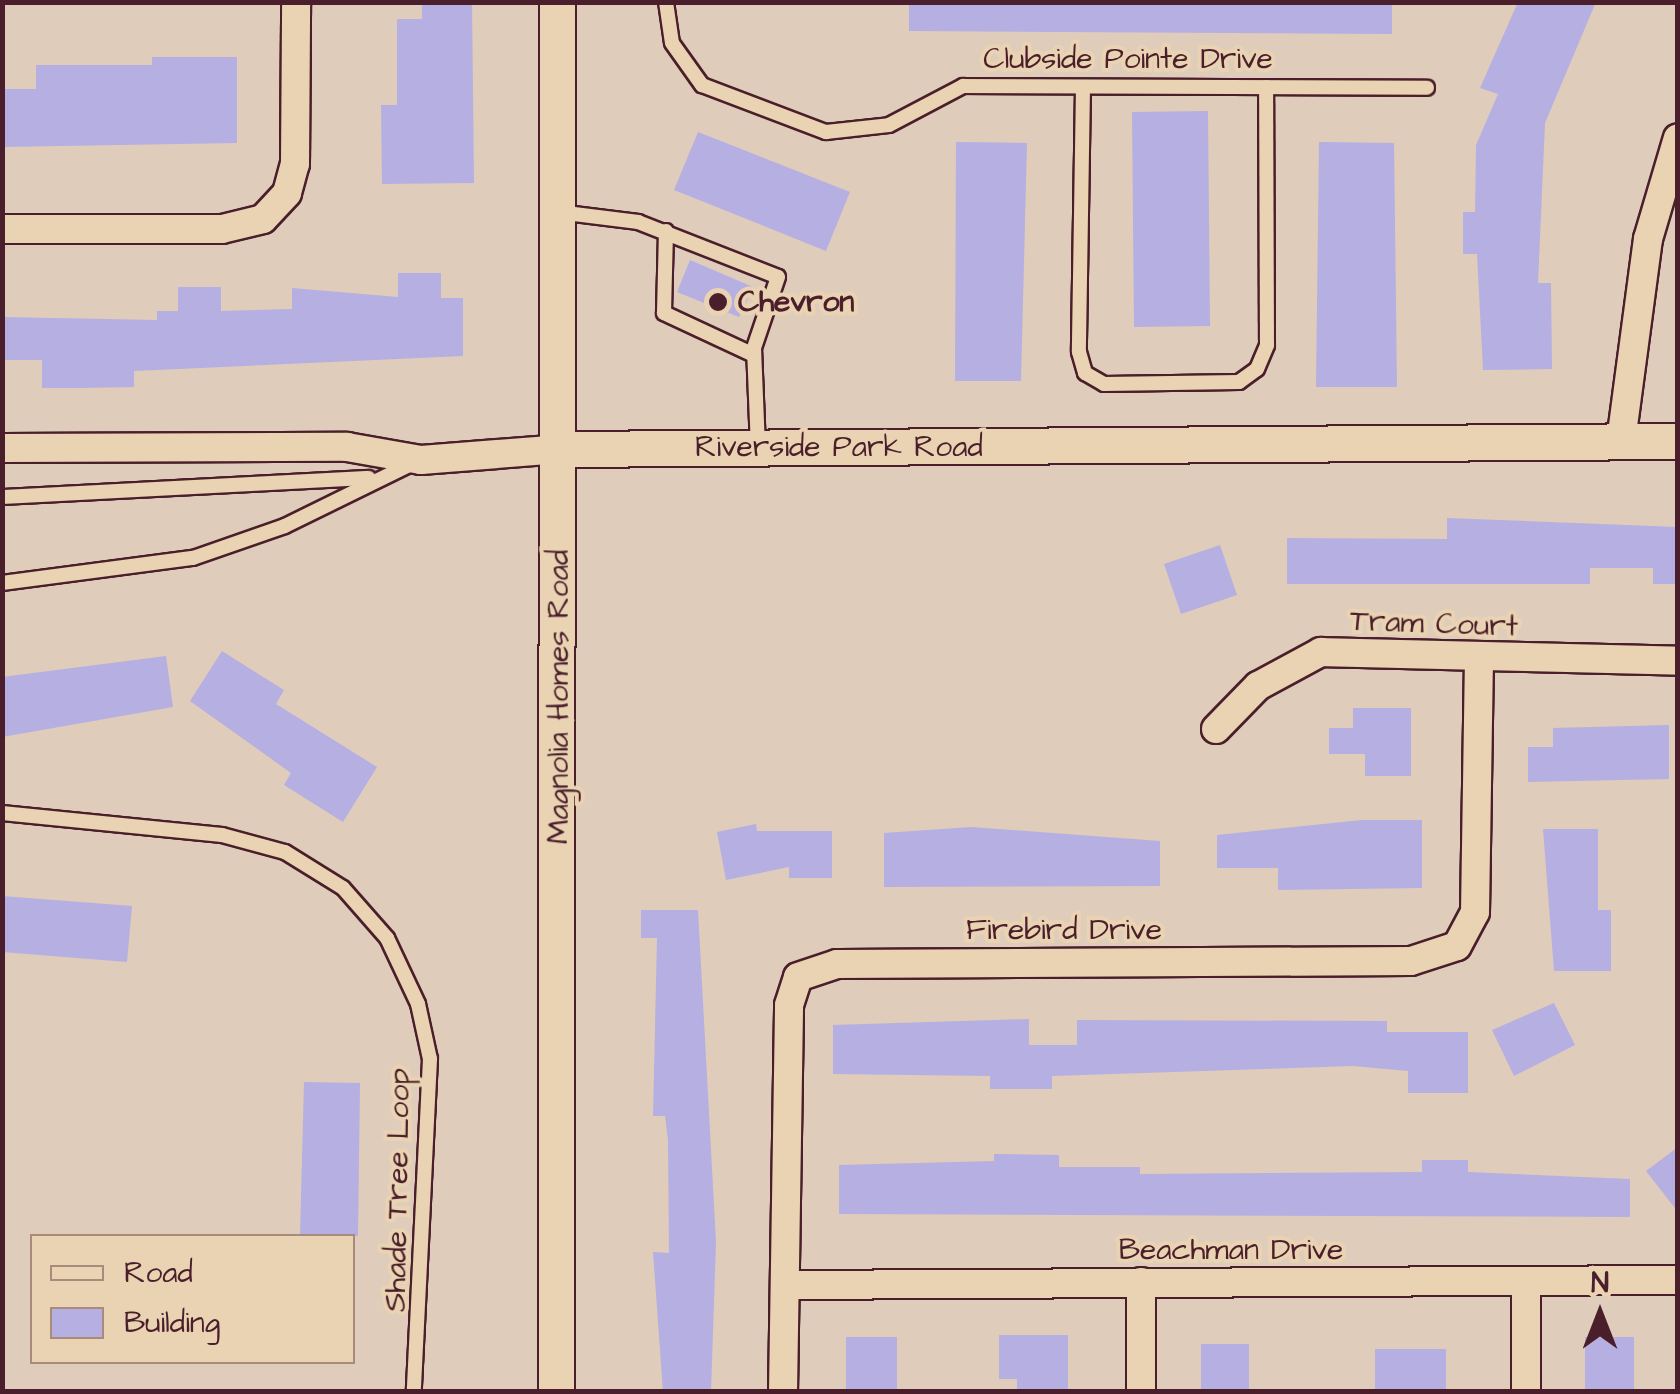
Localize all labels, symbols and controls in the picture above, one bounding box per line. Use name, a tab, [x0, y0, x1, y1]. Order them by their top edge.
street label: Clubside Pointe Drive	[983, 41, 1273, 77]
place label: Chevron	[738, 284, 854, 320]
marker: Chevron	[707, 291, 729, 313]
street label: Riverside Park Road	[695, 429, 983, 465]
street label: Magnolia Homes Road	[541, 550, 577, 844]
street label: Tram Court	[1349, 603, 1519, 645]
street label: Firebird Drive	[966, 912, 1162, 948]
street label: Shade Tree Loop	[378, 1068, 418, 1312]
street label: Beachman Drive	[1119, 1232, 1343, 1268]
legend	[30, 1234, 355, 1364]
text: Road	[124, 1252, 193, 1294]
north arrow	[1550, 1264, 1650, 1364]
text: N	[1591, 1264, 1609, 1303]
text: Building	[124, 1302, 220, 1344]

